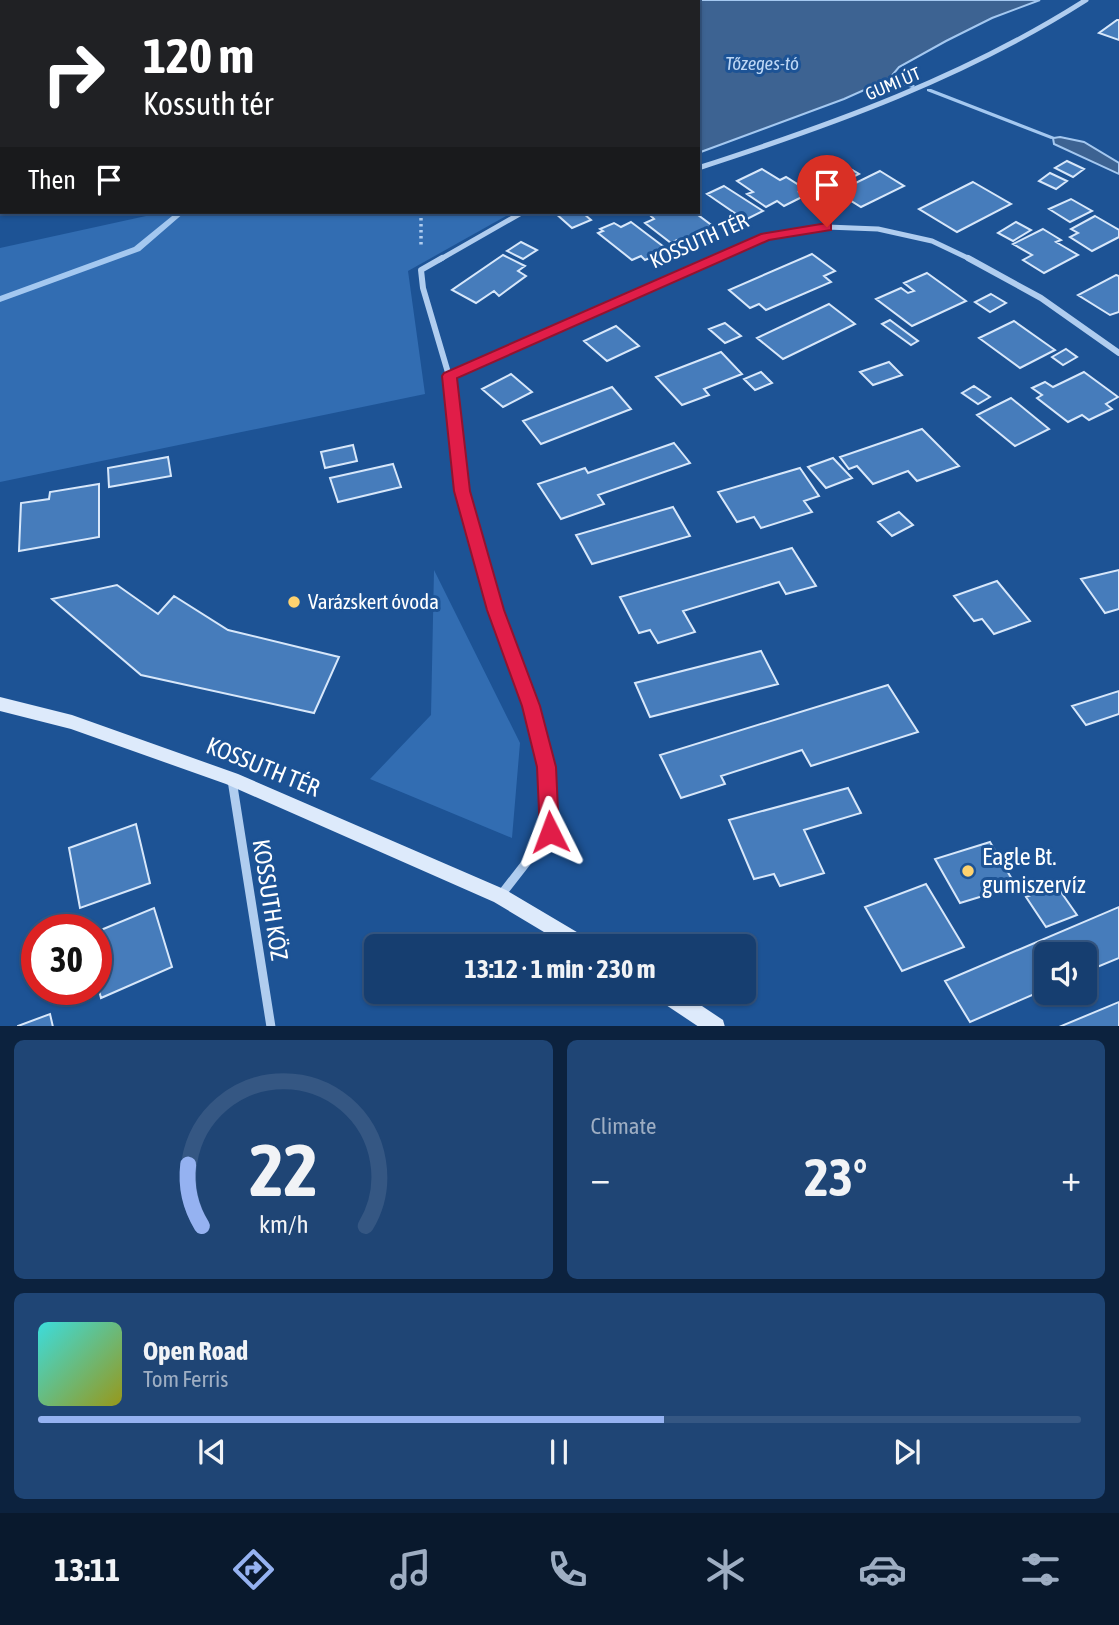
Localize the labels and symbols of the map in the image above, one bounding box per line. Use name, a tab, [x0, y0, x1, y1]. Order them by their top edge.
water label: Tőzeges-tó	[725, 52, 799, 74]
street label: GUMI ÚT	[862, 63, 924, 104]
pin	[797, 155, 857, 227]
street label: KOSSUTH TÉR	[646, 208, 752, 272]
place label: Varázskert óvoda	[308, 589, 439, 613]
marker: Varázskert óvoda	[286, 594, 302, 610]
street label: KOSSUTH TÉR	[203, 732, 324, 802]
position arrow	[513, 795, 587, 869]
street label: KOSSUTH KÖZ	[248, 837, 293, 963]
place label: Eagle Bt. gumiszervíz	[982, 843, 1086, 898]
marker: Eagle Bt. gumiszervíz	[960, 863, 976, 879]
speed limit sign: 30	[21, 914, 112, 1005]

